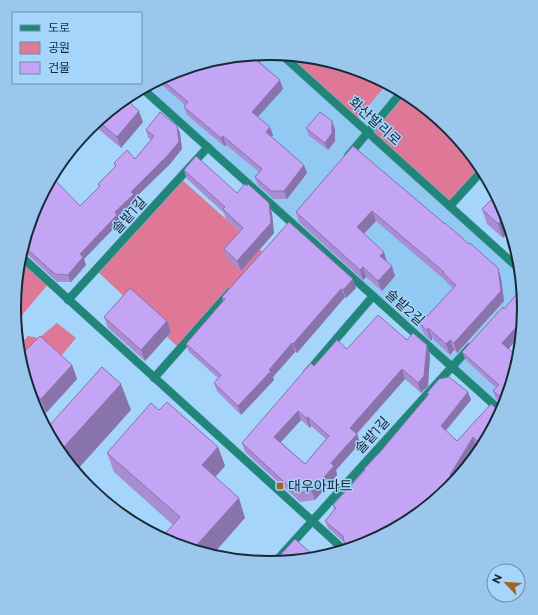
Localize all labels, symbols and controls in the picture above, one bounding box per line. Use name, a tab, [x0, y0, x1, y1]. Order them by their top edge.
legend	[12, 12, 142, 84]
text: 도로	[48, 20, 70, 35]
text: 공원	[48, 40, 70, 55]
text: 건물	[48, 60, 70, 75]
street label: 화산발리로	[345, 93, 405, 149]
street label: 솔밭1길	[108, 193, 150, 237]
street label: 솔밭2길	[382, 285, 428, 329]
street label: 솔밭1길	[351, 413, 393, 457]
place label: 대우아파트	[288, 477, 353, 495]
marker: 대우아파트	[275, 481, 285, 491]
north arrow	[486, 563, 526, 603]
text: N	[489, 572, 505, 586]

